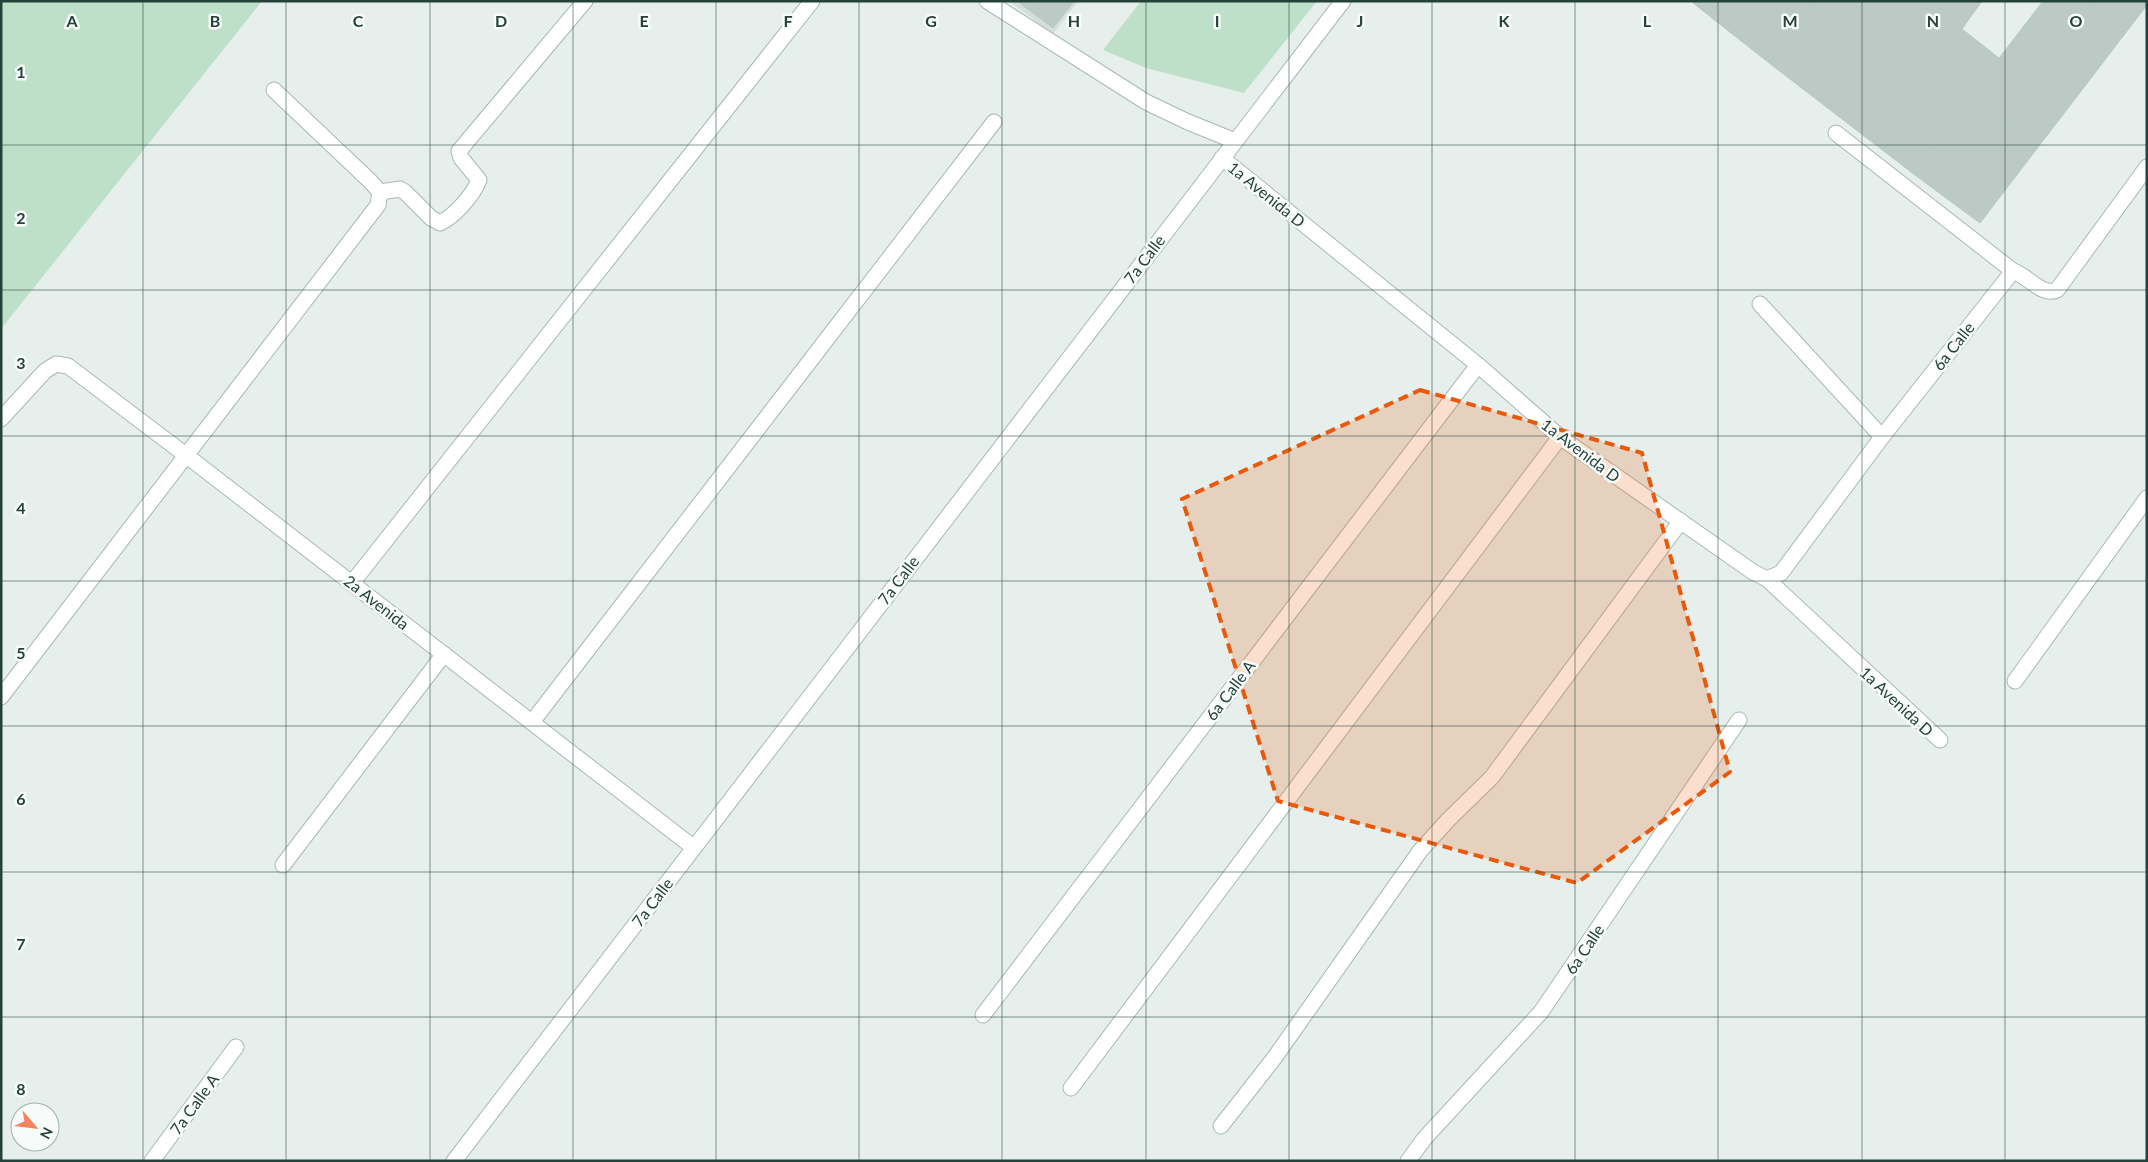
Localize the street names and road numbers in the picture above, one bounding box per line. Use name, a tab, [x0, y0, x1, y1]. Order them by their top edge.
street label: 1a Avenida D	[1225, 157, 1309, 231]
street label: 7a Calle	[1120, 231, 1168, 287]
street label: 6a Calle	[1928, 318, 1978, 374]
street label: 1a Avenida D	[1538, 414, 1624, 486]
street label: 7a Calle	[874, 552, 922, 608]
street label: 2a Avenida	[341, 571, 413, 633]
street label: 6a Calle A	[1201, 656, 1259, 724]
street label: 1a Avenida D	[1856, 662, 1938, 740]
street label: 7a Calle	[628, 874, 676, 930]
street label: 6a Calle	[1560, 920, 1608, 978]
street label: 7a Calle A	[166, 1070, 222, 1138]

